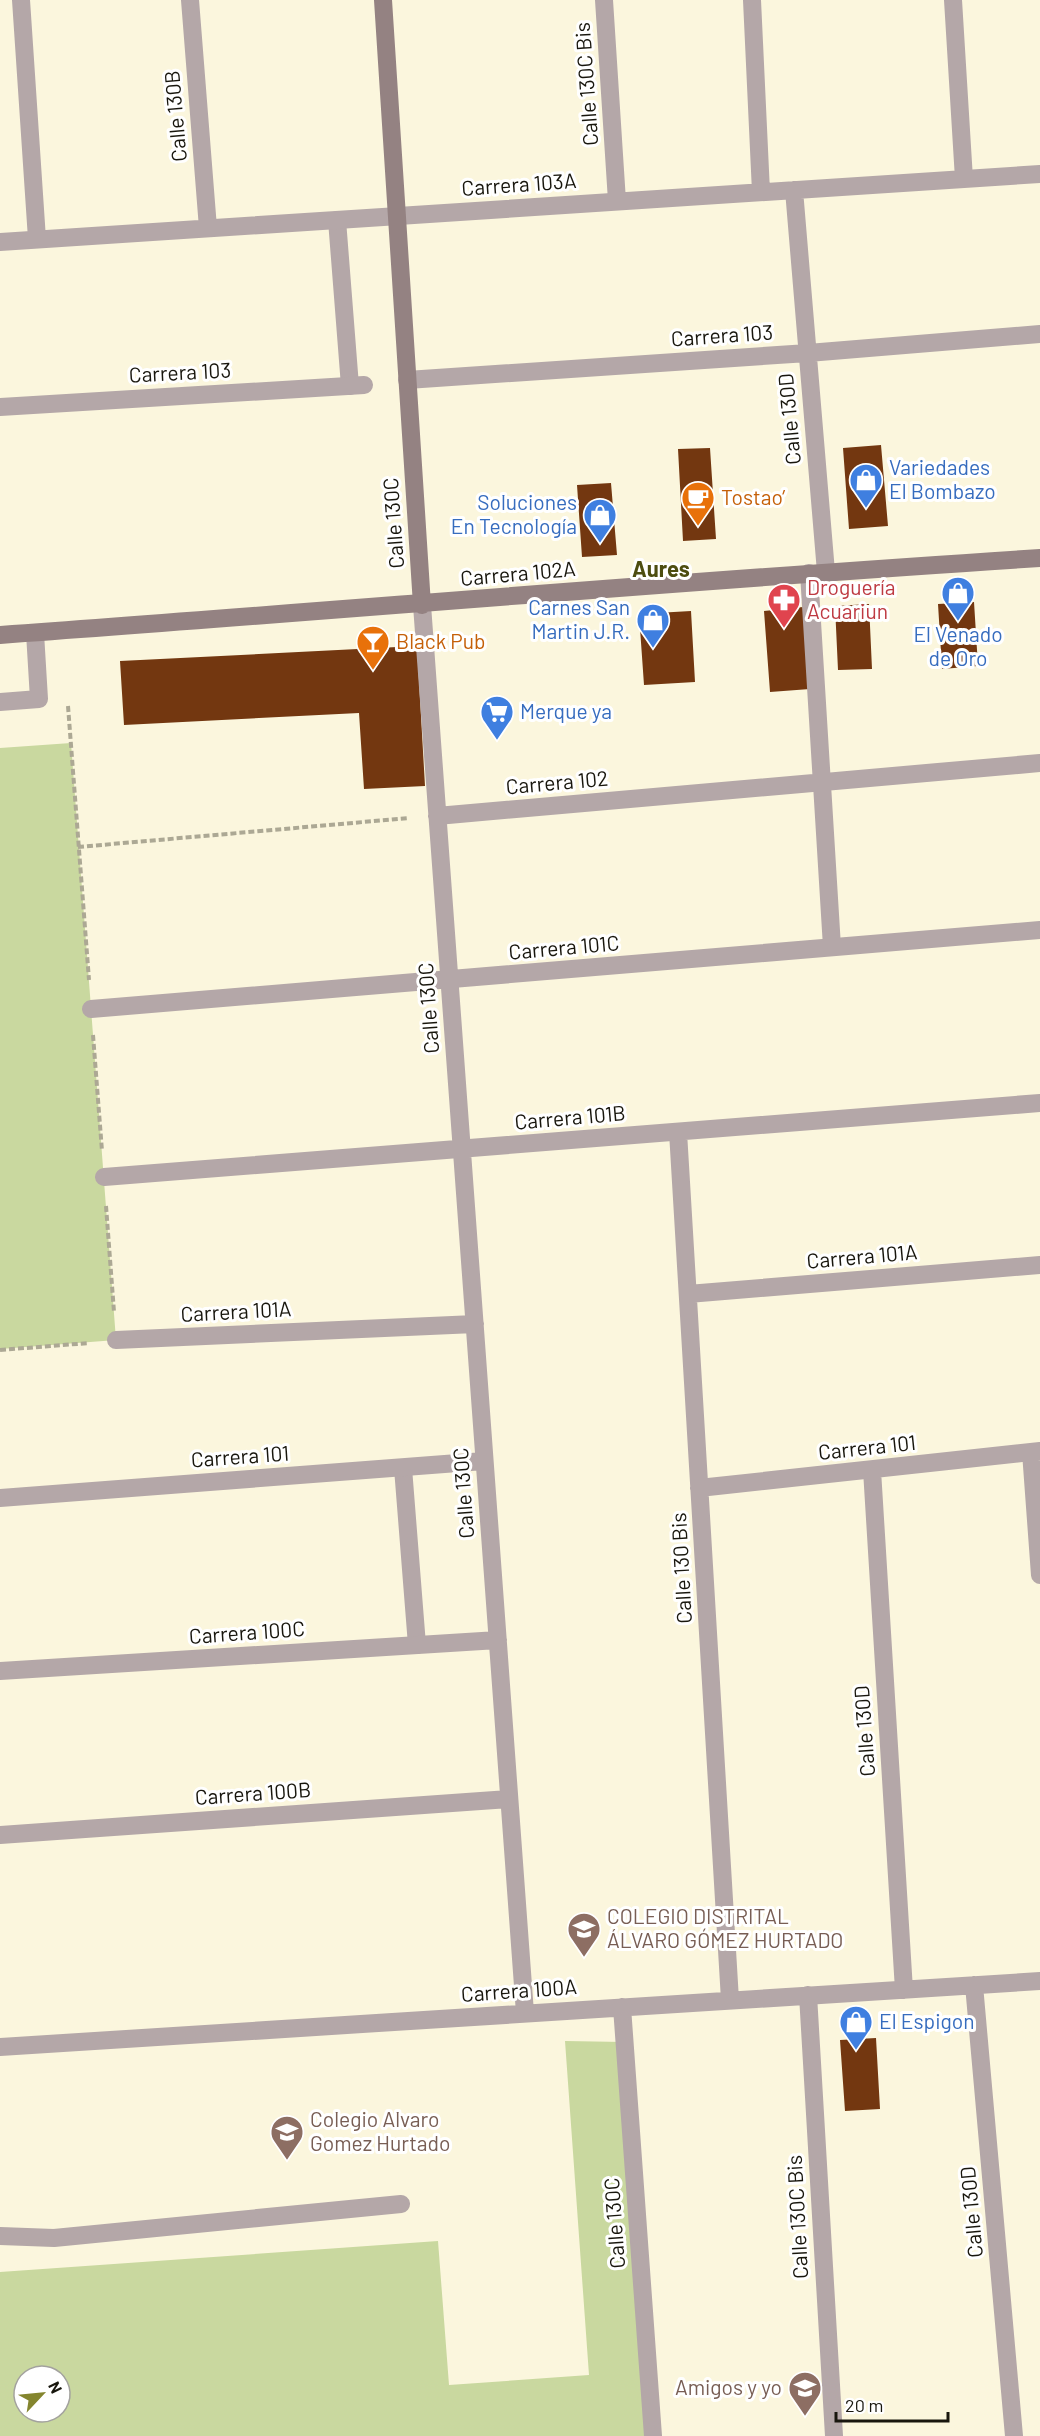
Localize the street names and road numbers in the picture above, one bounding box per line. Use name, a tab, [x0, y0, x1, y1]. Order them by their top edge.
street label: Calle 130C Bis	[569, 21, 602, 147]
street label: Calle 130B	[158, 69, 191, 163]
street label: Carrera 103A	[461, 167, 577, 200]
street label: Carrera 103	[670, 318, 774, 351]
street label: Carrera 103	[128, 356, 232, 387]
street label: Calle 130D	[772, 373, 805, 466]
street label: Calle 130C	[377, 477, 408, 569]
street label: Carrera 102A	[459, 555, 577, 590]
street label: Carrera 102	[505, 765, 609, 798]
street label: Carrera 101C	[508, 929, 620, 964]
street label: Calle 130C	[412, 962, 443, 1054]
street label: Carrera 101B	[513, 1099, 626, 1134]
street label: Carrera 101A	[806, 1238, 918, 1273]
street label: Carrera 101A	[180, 1295, 292, 1326]
street label: Carrera 101	[817, 1429, 917, 1464]
street label: Carrera 101	[190, 1440, 290, 1471]
street label: Calle 130C	[447, 1447, 478, 1539]
street label: Calle 130 Bis	[665, 1512, 696, 1624]
street label: Carrera 100C	[188, 1615, 306, 1648]
street label: Calle 130D	[848, 1685, 879, 1778]
street label: Carrera 100B	[194, 1776, 312, 1809]
street label: Carrera 100A	[460, 1973, 578, 2006]
street label: Calle 130C Bis	[781, 2155, 812, 2280]
street label: Calle 130D	[954, 2166, 987, 2259]
street label: Calle 130C	[598, 2177, 629, 2269]

